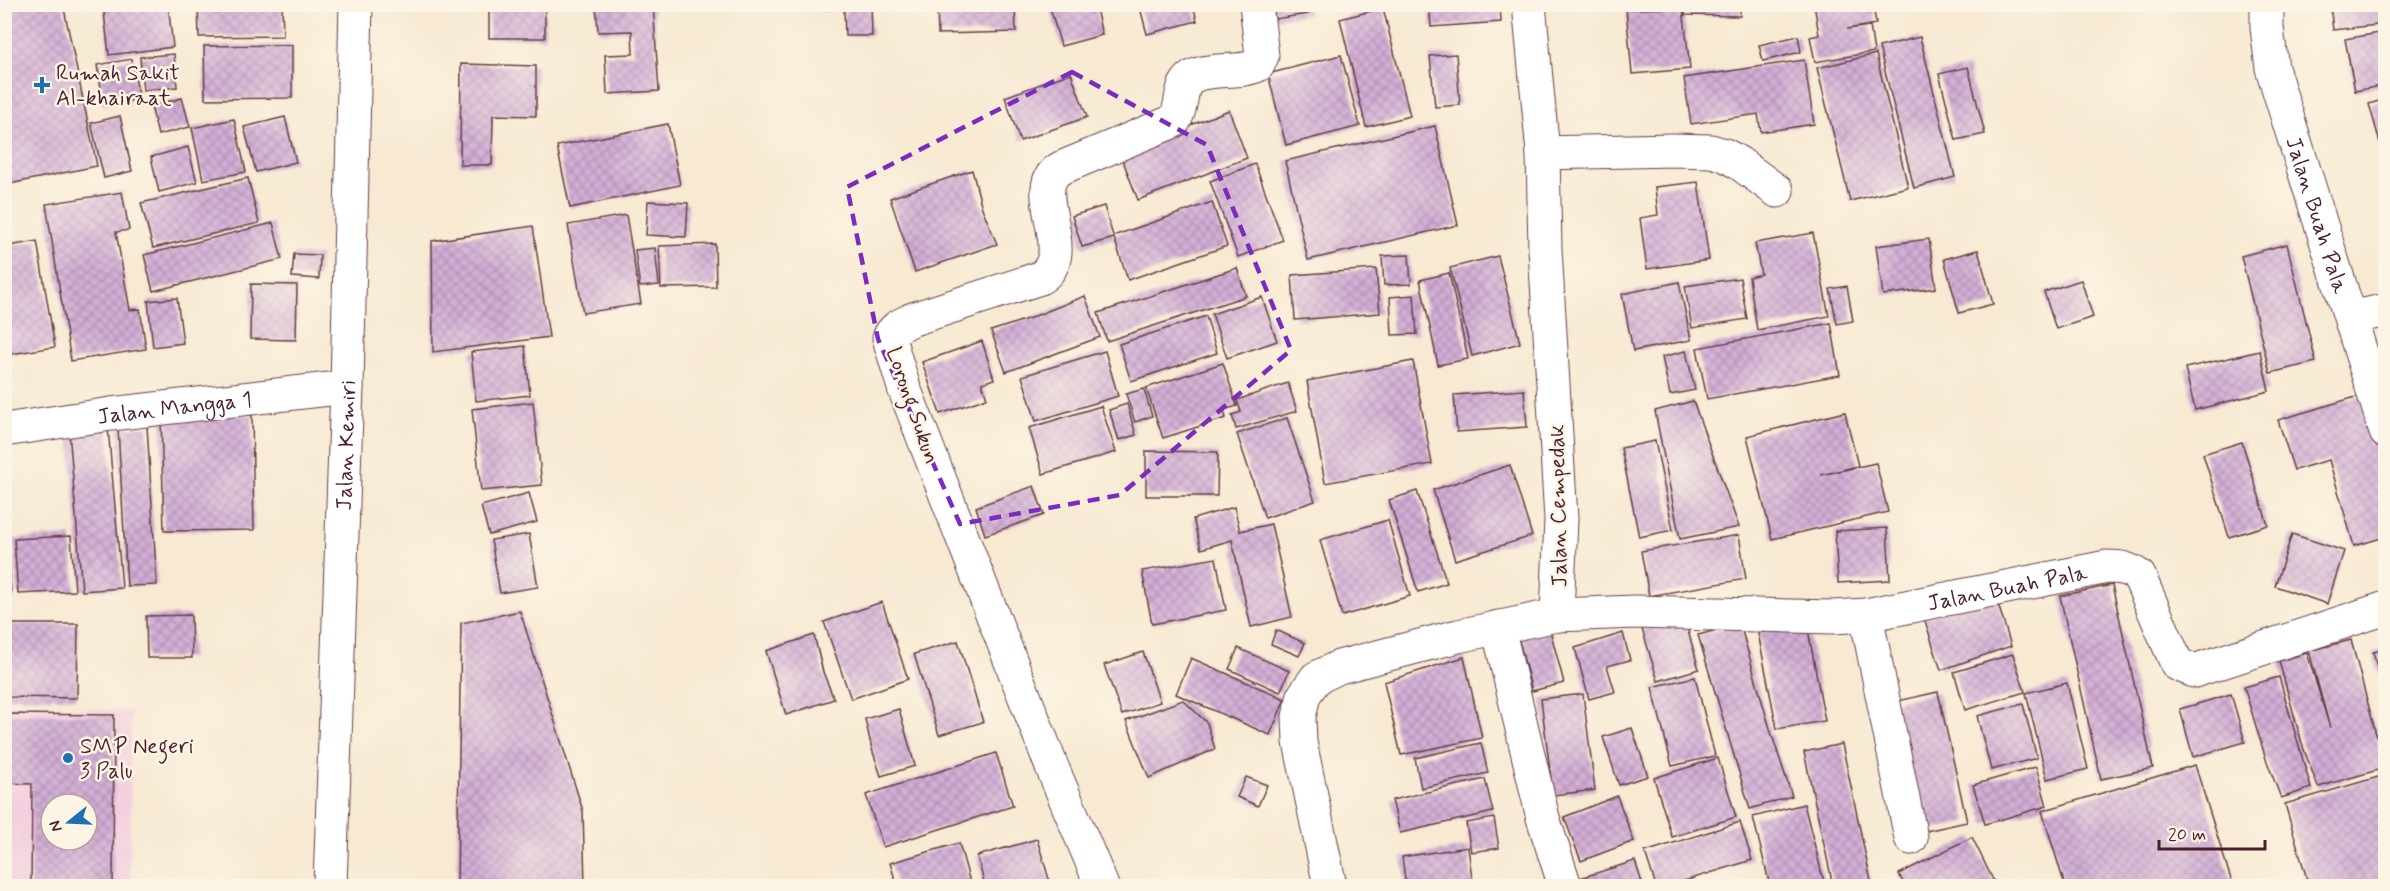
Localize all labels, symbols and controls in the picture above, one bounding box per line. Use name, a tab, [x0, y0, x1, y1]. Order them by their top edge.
place label: Rumah Sakit Al-khairaat	[56, 60, 180, 113]
marker: Rumah Sakit Al-khairaat	[33, 76, 51, 94]
street label: Jalan Buah Pala	[2278, 134, 2354, 298]
street label: Lorong Sukun	[876, 343, 945, 469]
street label: Jalan Kemiri	[331, 380, 363, 511]
street label: Jalan Mangga 1	[95, 386, 253, 432]
street label: Jalan Cempedak	[1544, 424, 1574, 588]
street label: Jalan Buah Pala	[1925, 559, 2091, 618]
place label: SMP Negeri 3 Palu	[80, 733, 193, 786]
marker: SMP Negeri 3 Palu	[61, 751, 75, 765]
north arrow	[39, 792, 99, 852]
scale bar	[2159, 813, 2266, 851]
text: N	[45, 818, 68, 834]
text: 20 m	[2168, 823, 2206, 847]

